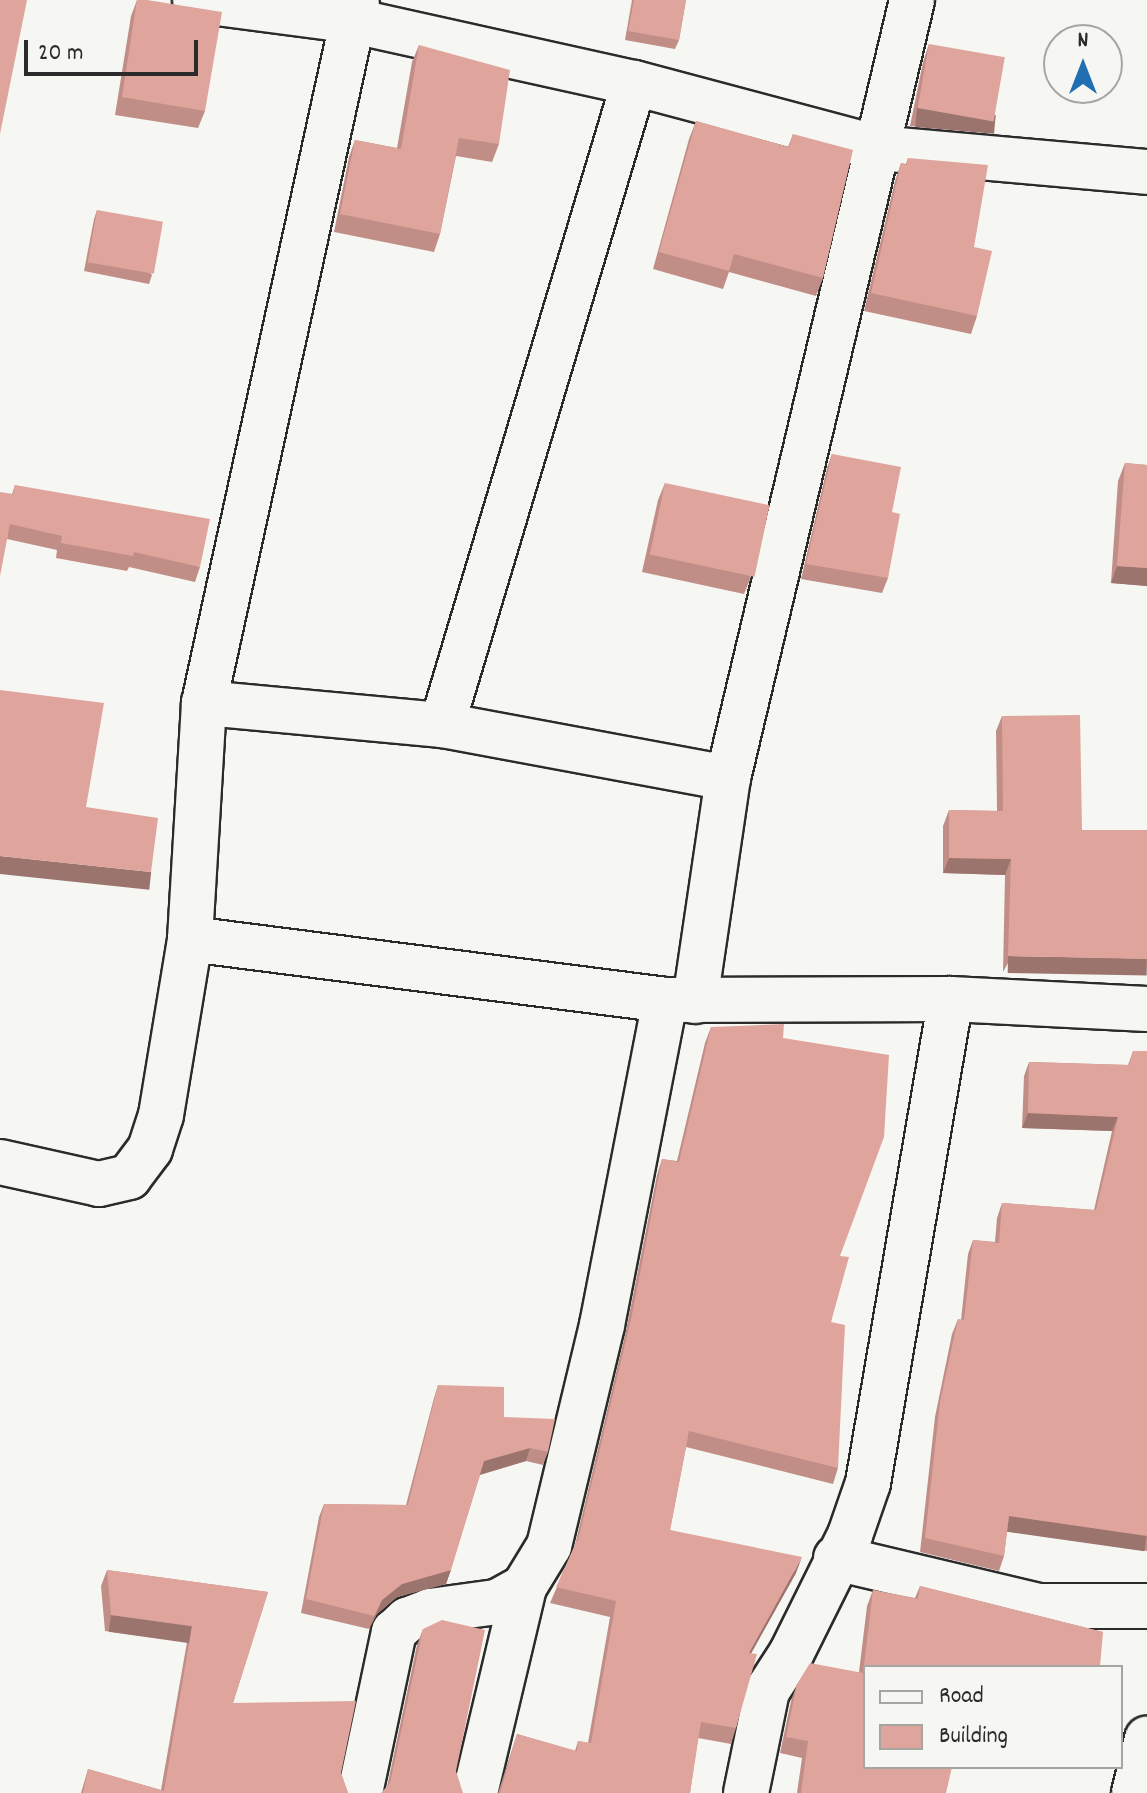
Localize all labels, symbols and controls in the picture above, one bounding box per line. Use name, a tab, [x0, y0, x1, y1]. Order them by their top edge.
scale bar	[28, 24, 202, 74]
north arrow	[1043, 24, 1123, 104]
text: N	[1078, 26, 1088, 57]
text: 20 m	[38, 37, 84, 71]
legend	[863, 1665, 1123, 1769]
text: Road	[939, 1680, 984, 1714]
text: Building	[939, 1720, 1008, 1754]

